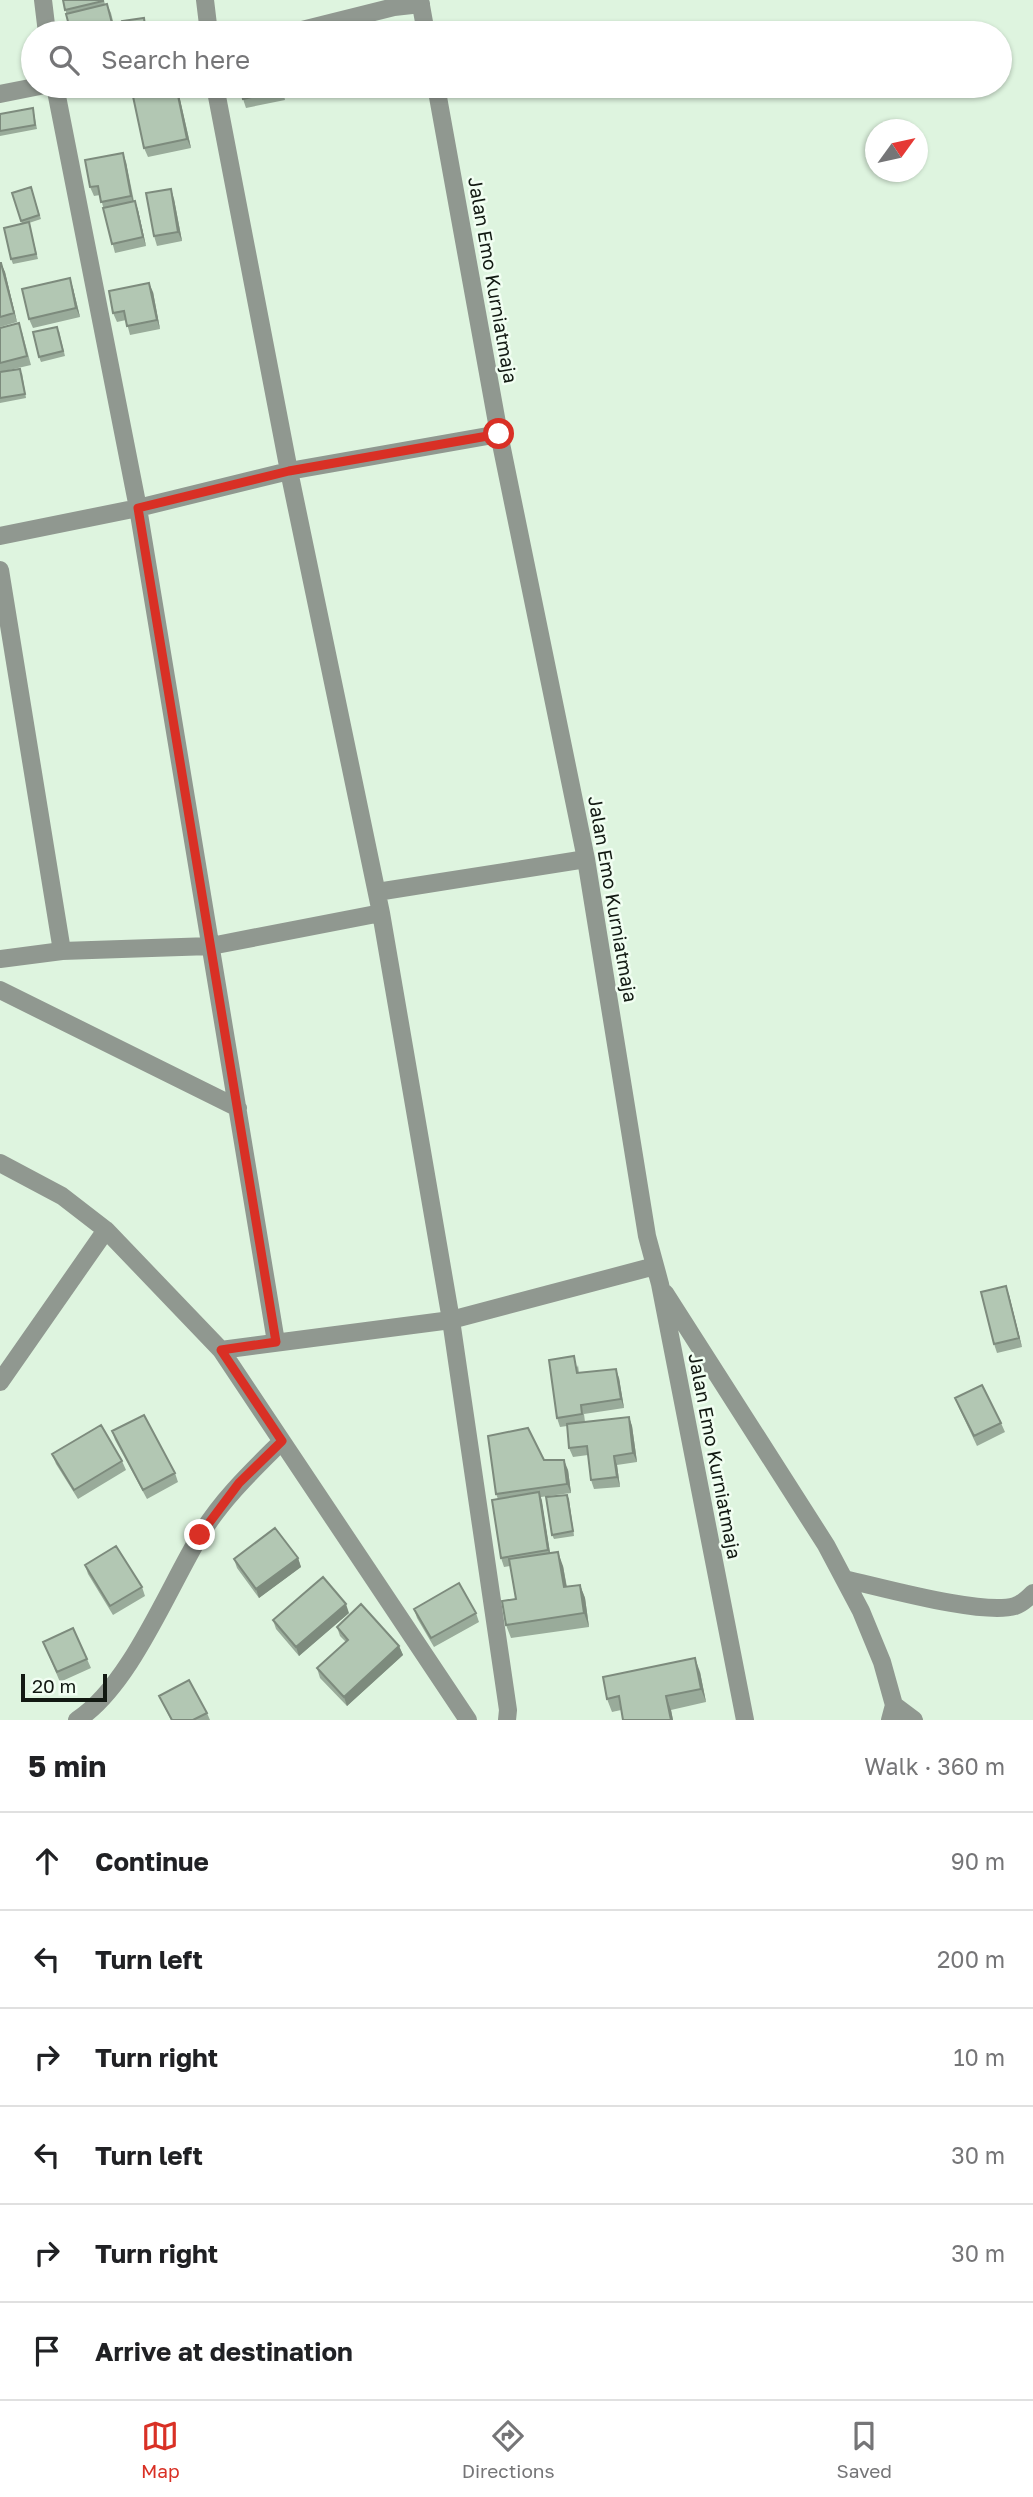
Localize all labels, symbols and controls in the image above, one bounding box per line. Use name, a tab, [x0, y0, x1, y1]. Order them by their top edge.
search box	[21, 21, 1012, 98]
icon: search	[45, 41, 83, 79]
text: Search here	[101, 44, 250, 75]
north arrow	[865, 119, 928, 182]
street label: Jalan Emo Kurniatmaja	[464, 175, 523, 385]
route start	[483, 418, 514, 449]
street label: Jalan Emo Kurniatmaja	[584, 794, 643, 1004]
street label: Jalan Emo Kurniatmaja	[684, 1351, 747, 1561]
route end	[184, 1519, 215, 1550]
scale bar	[21, 1671, 107, 1703]
text: 20 m	[32, 1674, 76, 1697]
text: 5 min	[28, 1748, 106, 1784]
text: Walk · 360 m	[864, 1752, 1005, 1780]
icon: ahead	[28, 1842, 66, 1880]
text: Continue	[95, 1846, 209, 1877]
text: 90 m	[951, 1847, 1005, 1875]
icon: left	[28, 1940, 66, 1978]
text: Turn left	[95, 1944, 203, 1975]
text: 200 m	[937, 1945, 1005, 1973]
icon: right	[28, 2038, 66, 2076]
text: Turn right	[95, 2042, 218, 2073]
text: 10 m	[953, 2043, 1005, 2071]
icon: left	[28, 2136, 66, 2174]
text: Turn left	[95, 2140, 203, 2171]
text: 30 m	[951, 2141, 1005, 2169]
icon: right	[28, 2234, 66, 2272]
text: Turn right	[95, 2238, 218, 2269]
text: 30 m	[951, 2239, 1005, 2267]
icon: arrive	[28, 2332, 66, 2370]
text: Arrive at destination	[95, 2336, 353, 2367]
tab: Map	[141, 2417, 180, 2482]
tab: Directions	[462, 2417, 555, 2482]
tab: Saved	[837, 2417, 892, 2482]

